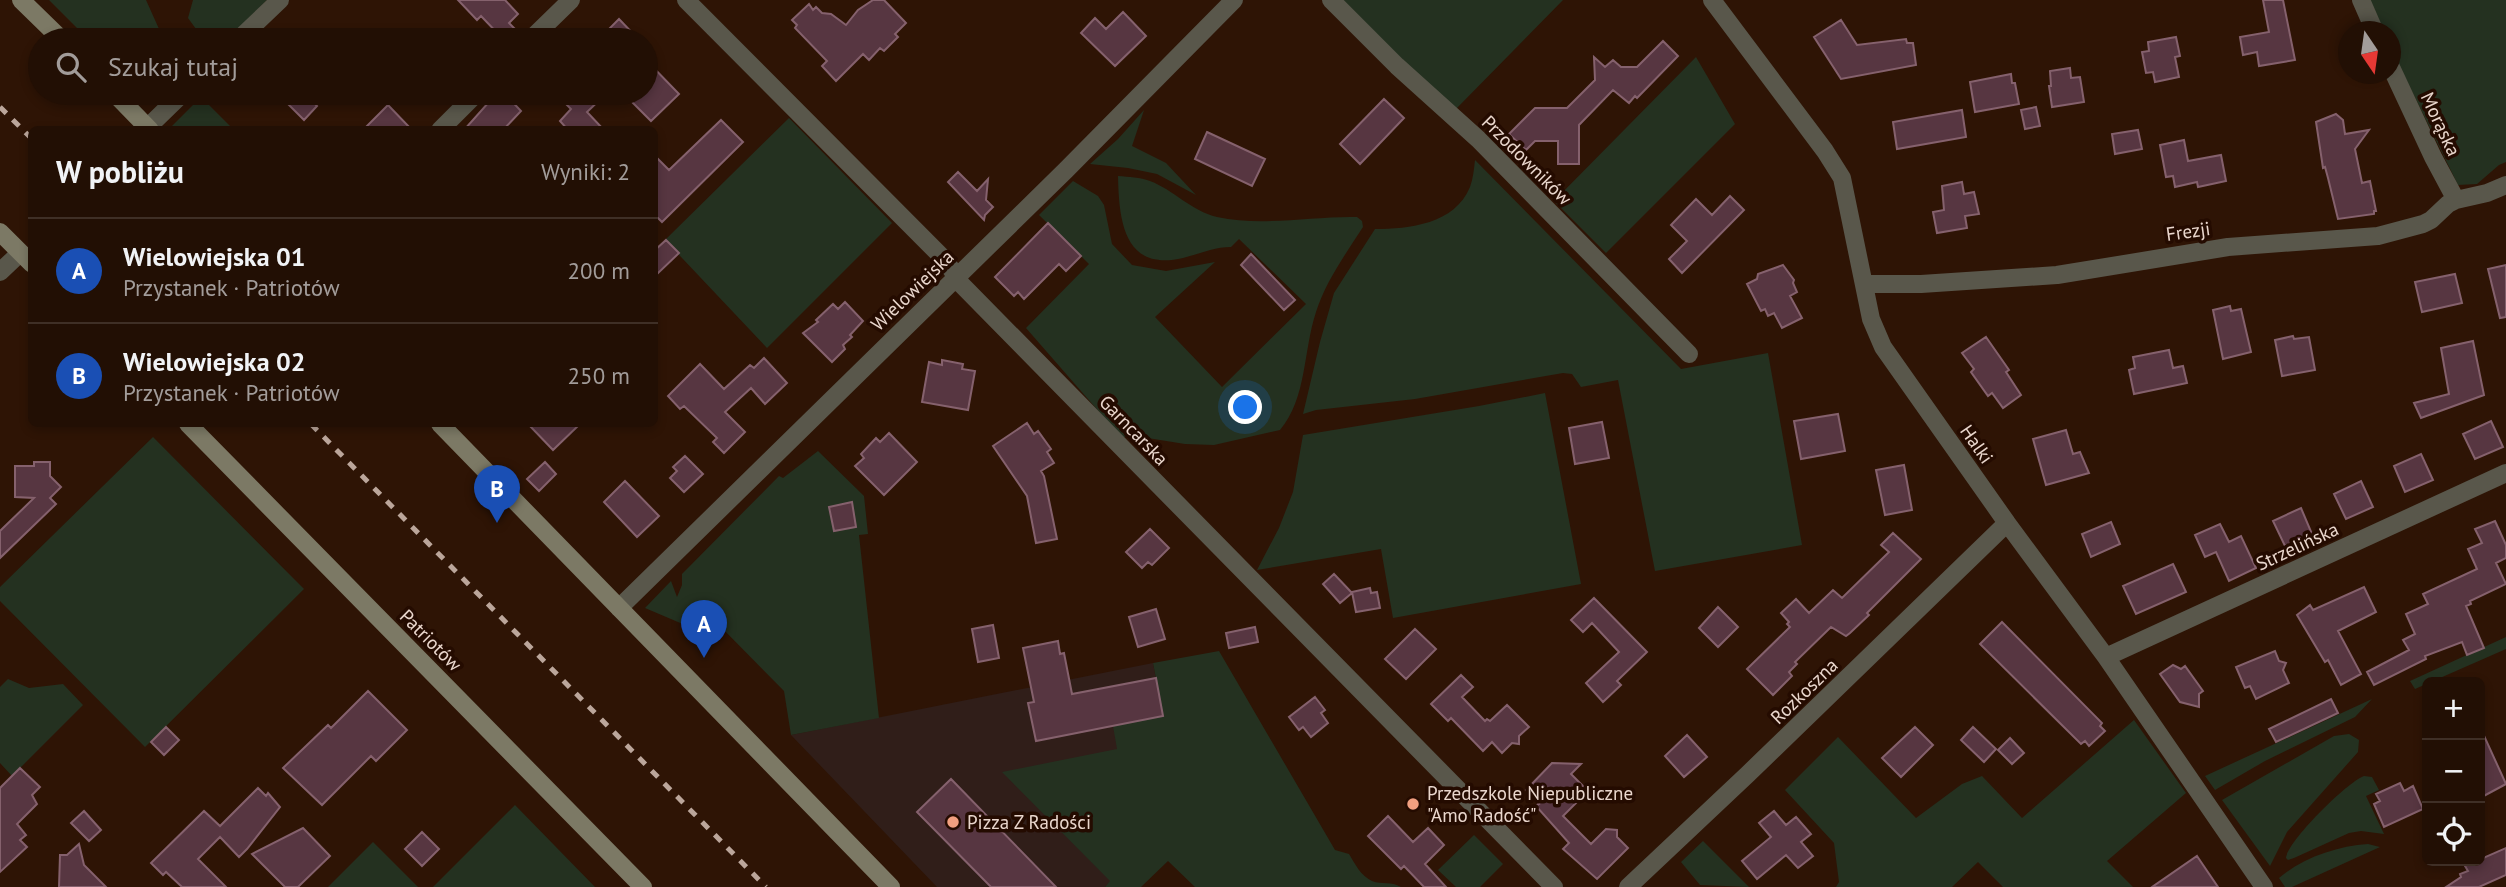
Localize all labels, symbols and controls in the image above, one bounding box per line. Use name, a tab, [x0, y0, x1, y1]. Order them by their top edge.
north arrow	[2338, 21, 2401, 84]
search box	[28, 28, 658, 105]
icon: search	[52, 48, 90, 86]
text: Szukaj tutaj	[108, 50, 238, 83]
street label: Morąska	[2416, 88, 2466, 160]
street label: Przodowników	[1477, 110, 1577, 210]
text: W pobliżu	[56, 152, 184, 191]
text: Wyniki: 2	[541, 157, 630, 186]
street label: Frezji	[2164, 216, 2212, 246]
text: Wielowiejska 01	[123, 240, 306, 273]
street label: Wielowiejska	[865, 244, 959, 336]
text: A	[72, 256, 86, 285]
text: 200 m	[568, 256, 630, 285]
text: Przystanek · Patriotów	[123, 273, 340, 302]
text: Wielowiejska 02	[123, 345, 306, 378]
text: B	[72, 361, 86, 390]
text: 250 m	[568, 361, 630, 390]
text: Przystanek · Patriotów	[123, 378, 340, 407]
street label: Garncarska	[1094, 390, 1174, 470]
your location	[1228, 390, 1262, 424]
street label: Halki	[1955, 420, 1999, 468]
pin: B	[474, 465, 520, 523]
street label: Strzelińska	[2252, 516, 2342, 576]
pin: A	[681, 600, 727, 658]
street label: Patriotów	[395, 604, 467, 676]
street label: Rozkoszna	[1765, 653, 1843, 729]
map controls	[2422, 677, 2485, 866]
button: +	[2422, 677, 2485, 740]
button: −	[2422, 740, 2485, 803]
place label: Przedszkole Niepubliczne "Amo Radość"	[1427, 781, 1633, 827]
marker: Przedszkole Niepubliczne "Amo Radość"	[1405, 796, 1421, 812]
button: locate	[2422, 803, 2485, 866]
place label: Pizza Z Radości	[967, 810, 1091, 834]
marker: Pizza Z Radości	[945, 814, 961, 830]

